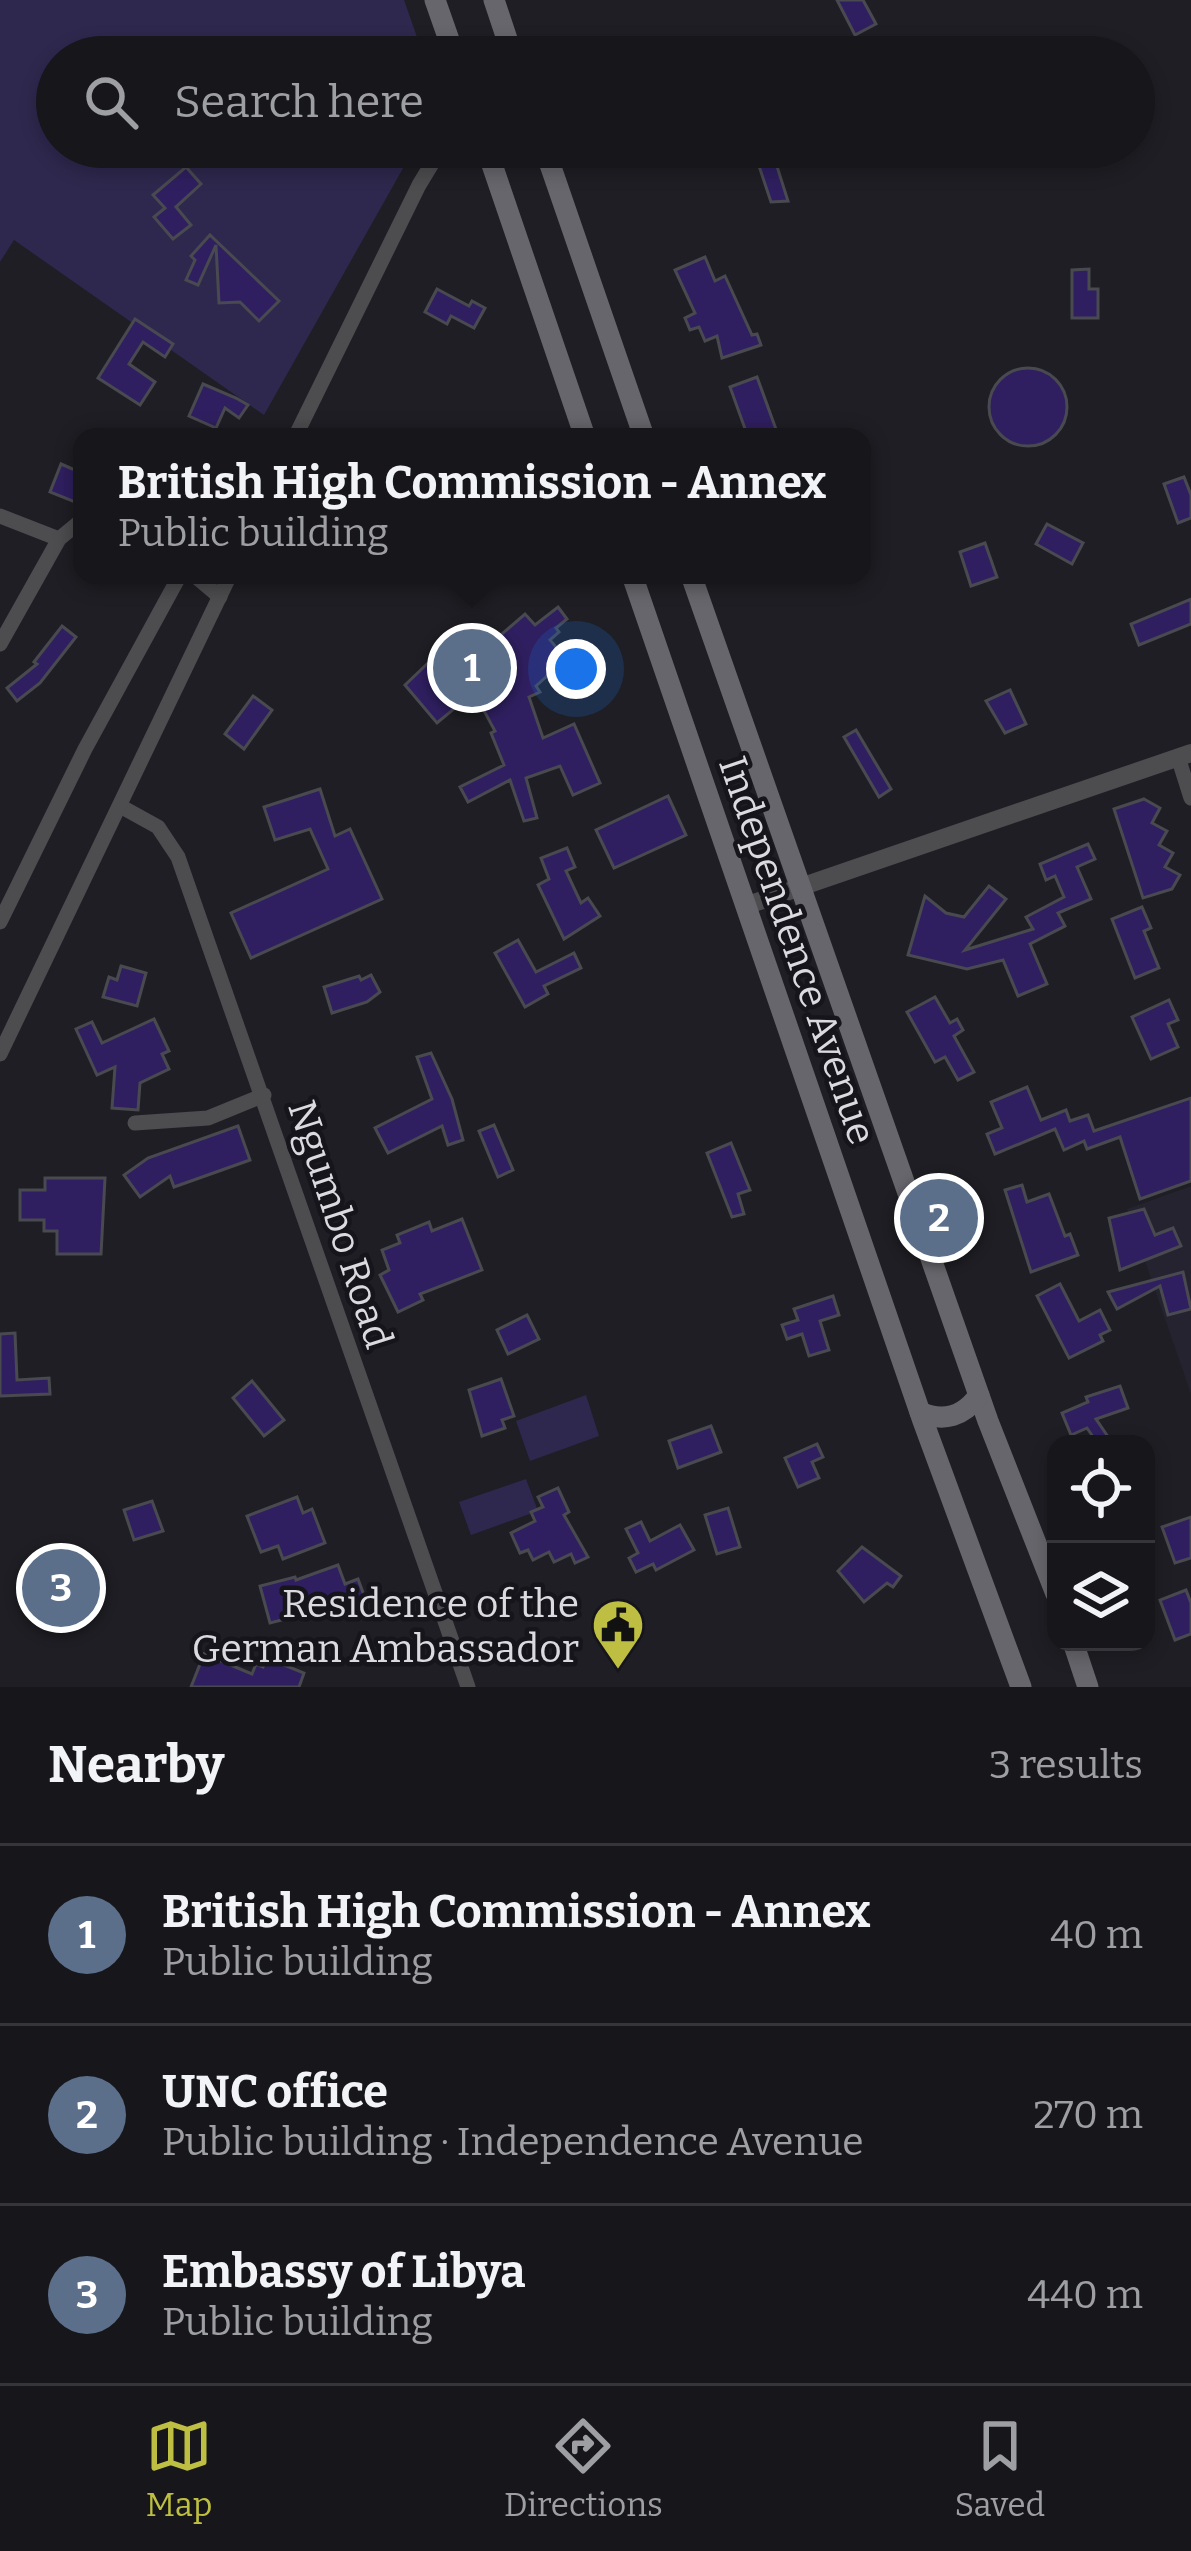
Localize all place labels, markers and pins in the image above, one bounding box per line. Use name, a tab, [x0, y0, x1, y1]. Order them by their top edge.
pin: 1	[433, 623, 511, 713]
pin: 2	[900, 1173, 978, 1263]
pin: 3	[22, 1543, 100, 1633]
place label: Residence of the German Ambassador	[192, 1581, 579, 1672]
public building icon: Residence of the German Ambassador	[590, 1597, 646, 1671]

